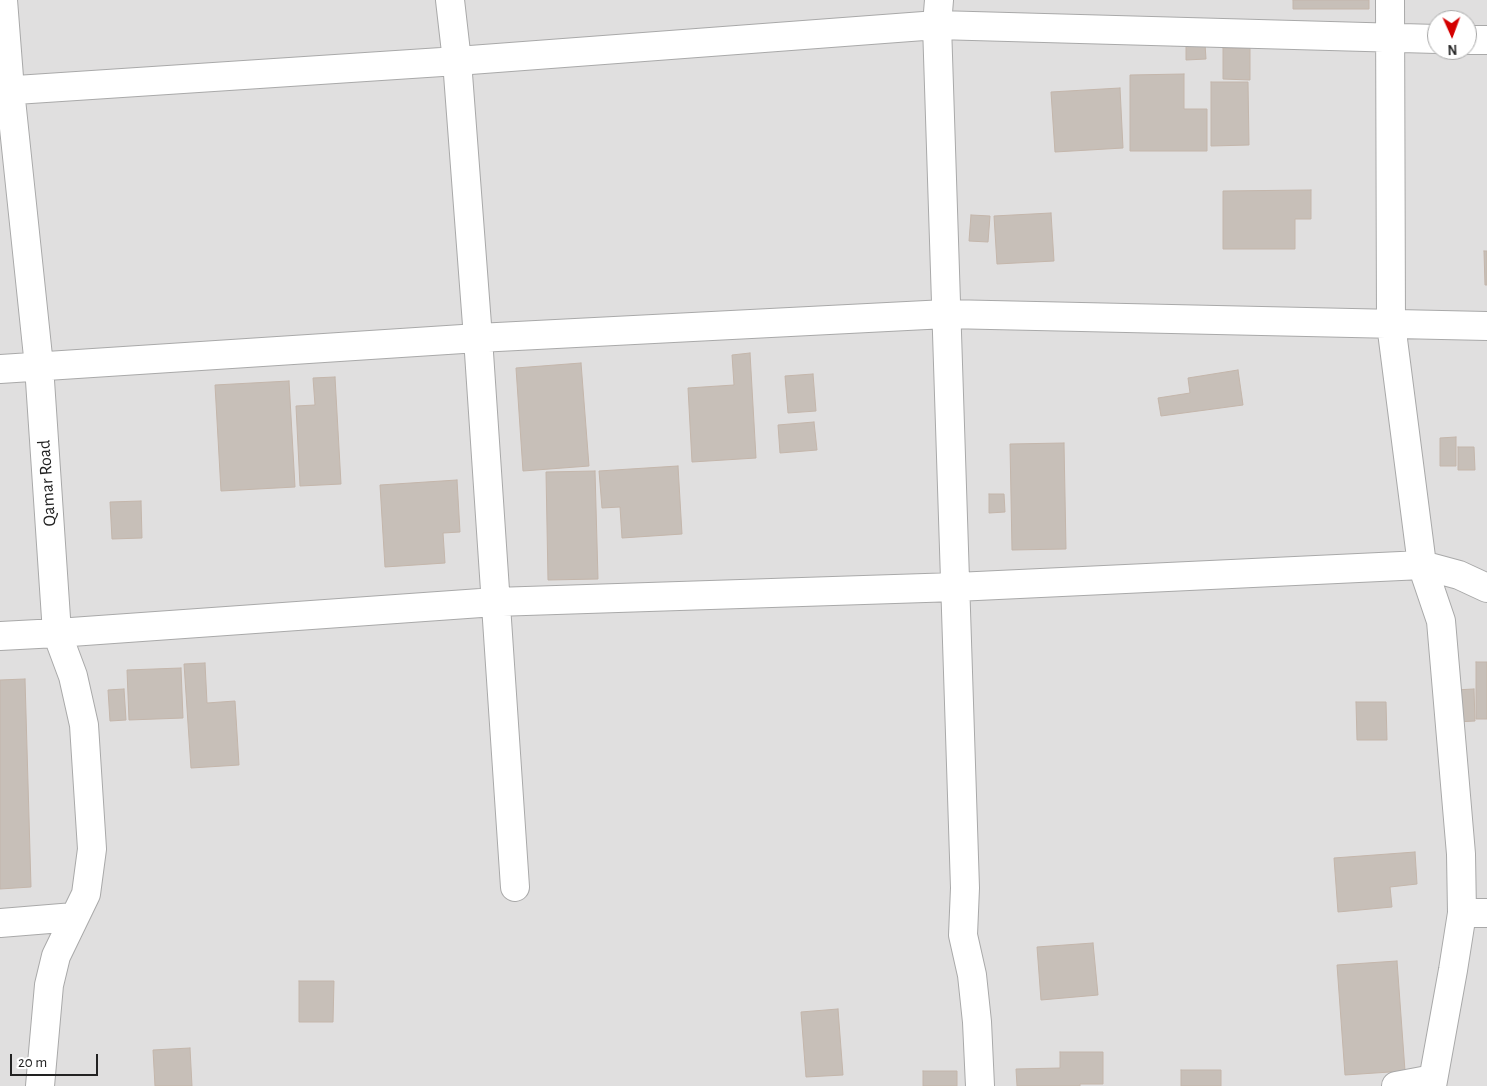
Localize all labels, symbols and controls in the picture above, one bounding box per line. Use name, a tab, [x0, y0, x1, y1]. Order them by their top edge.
north arrow	[1427, 10, 1477, 60]
text: N	[1447, 42, 1458, 56]
street label: Qamar Road	[33, 439, 61, 527]
scale bar	[12, 1044, 100, 1076]
text: 20 m	[18, 1055, 47, 1070]

